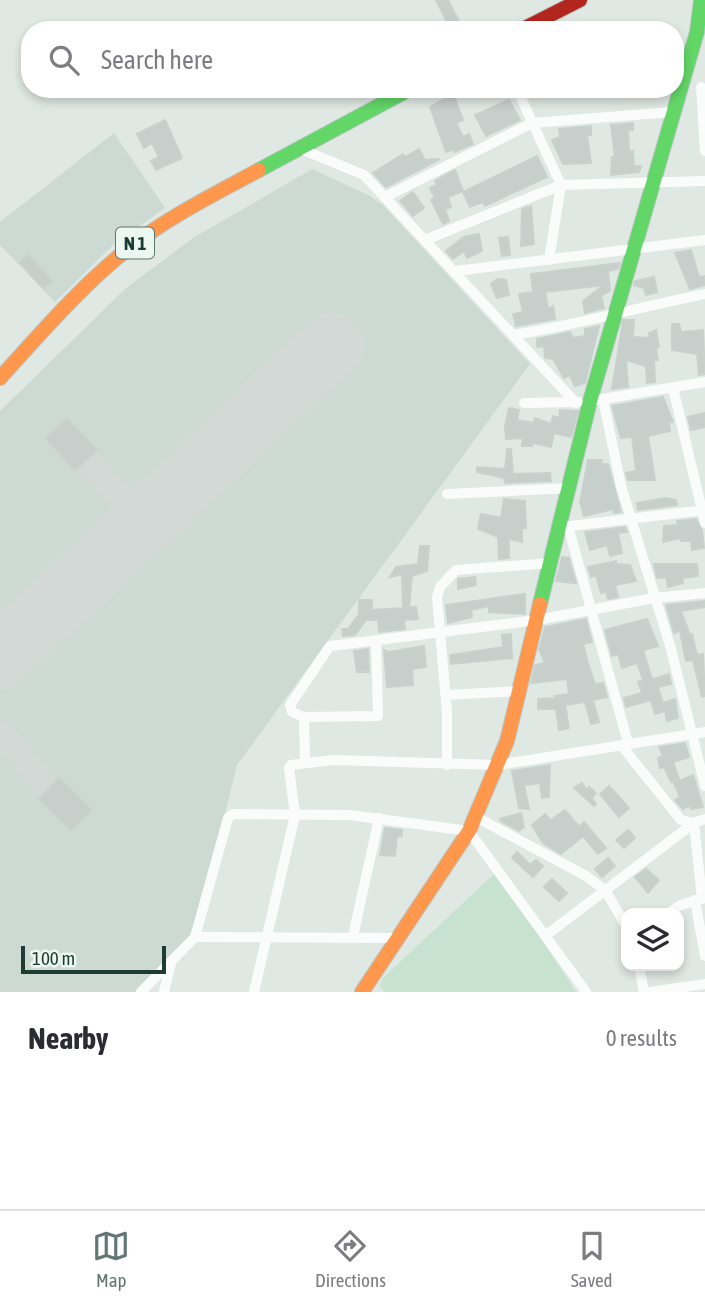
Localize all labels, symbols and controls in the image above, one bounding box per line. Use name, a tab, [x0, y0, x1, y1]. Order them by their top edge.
search box	[21, 21, 684, 98]
icon: search	[45, 41, 83, 79]
text: Search here	[101, 45, 213, 75]
road number: N 1	[116, 228, 154, 258]
map controls	[621, 908, 684, 971]
button: layers	[621, 908, 684, 971]
scale bar	[21, 943, 166, 975]
text: 100 m	[32, 947, 75, 969]
text: Nearby	[28, 1021, 108, 1055]
text: 0 results	[606, 1025, 677, 1051]
tab: Map	[92, 1227, 130, 1291]
tab: Directions	[315, 1227, 386, 1291]
tab: Saved	[571, 1227, 613, 1291]

